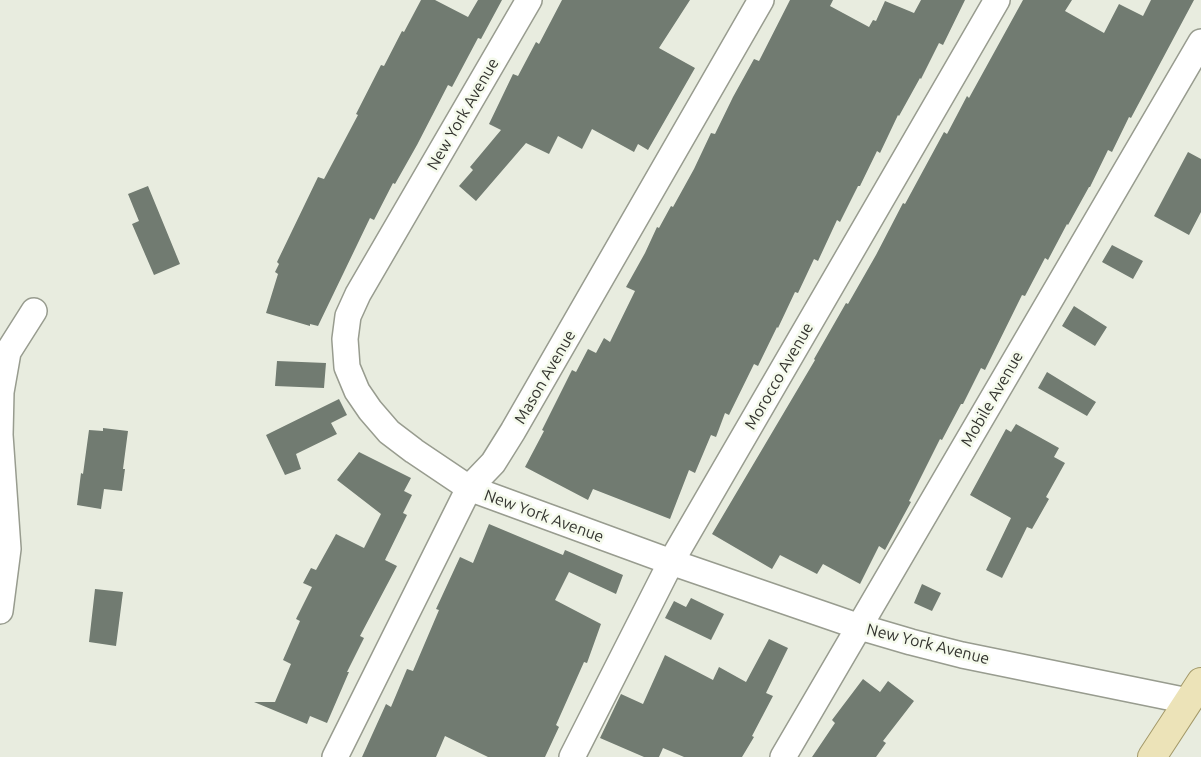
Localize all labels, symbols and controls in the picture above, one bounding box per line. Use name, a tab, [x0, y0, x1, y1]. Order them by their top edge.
street label: New York Avenue	[423, 55, 503, 173]
street label: Morocco Avenue	[741, 319, 817, 433]
street label: Mason Avenue	[510, 327, 580, 427]
street label: Mobile Avenue	[957, 348, 1027, 450]
street label: New York Avenue	[482, 485, 606, 547]
street label: New York Avenue	[865, 619, 991, 669]

